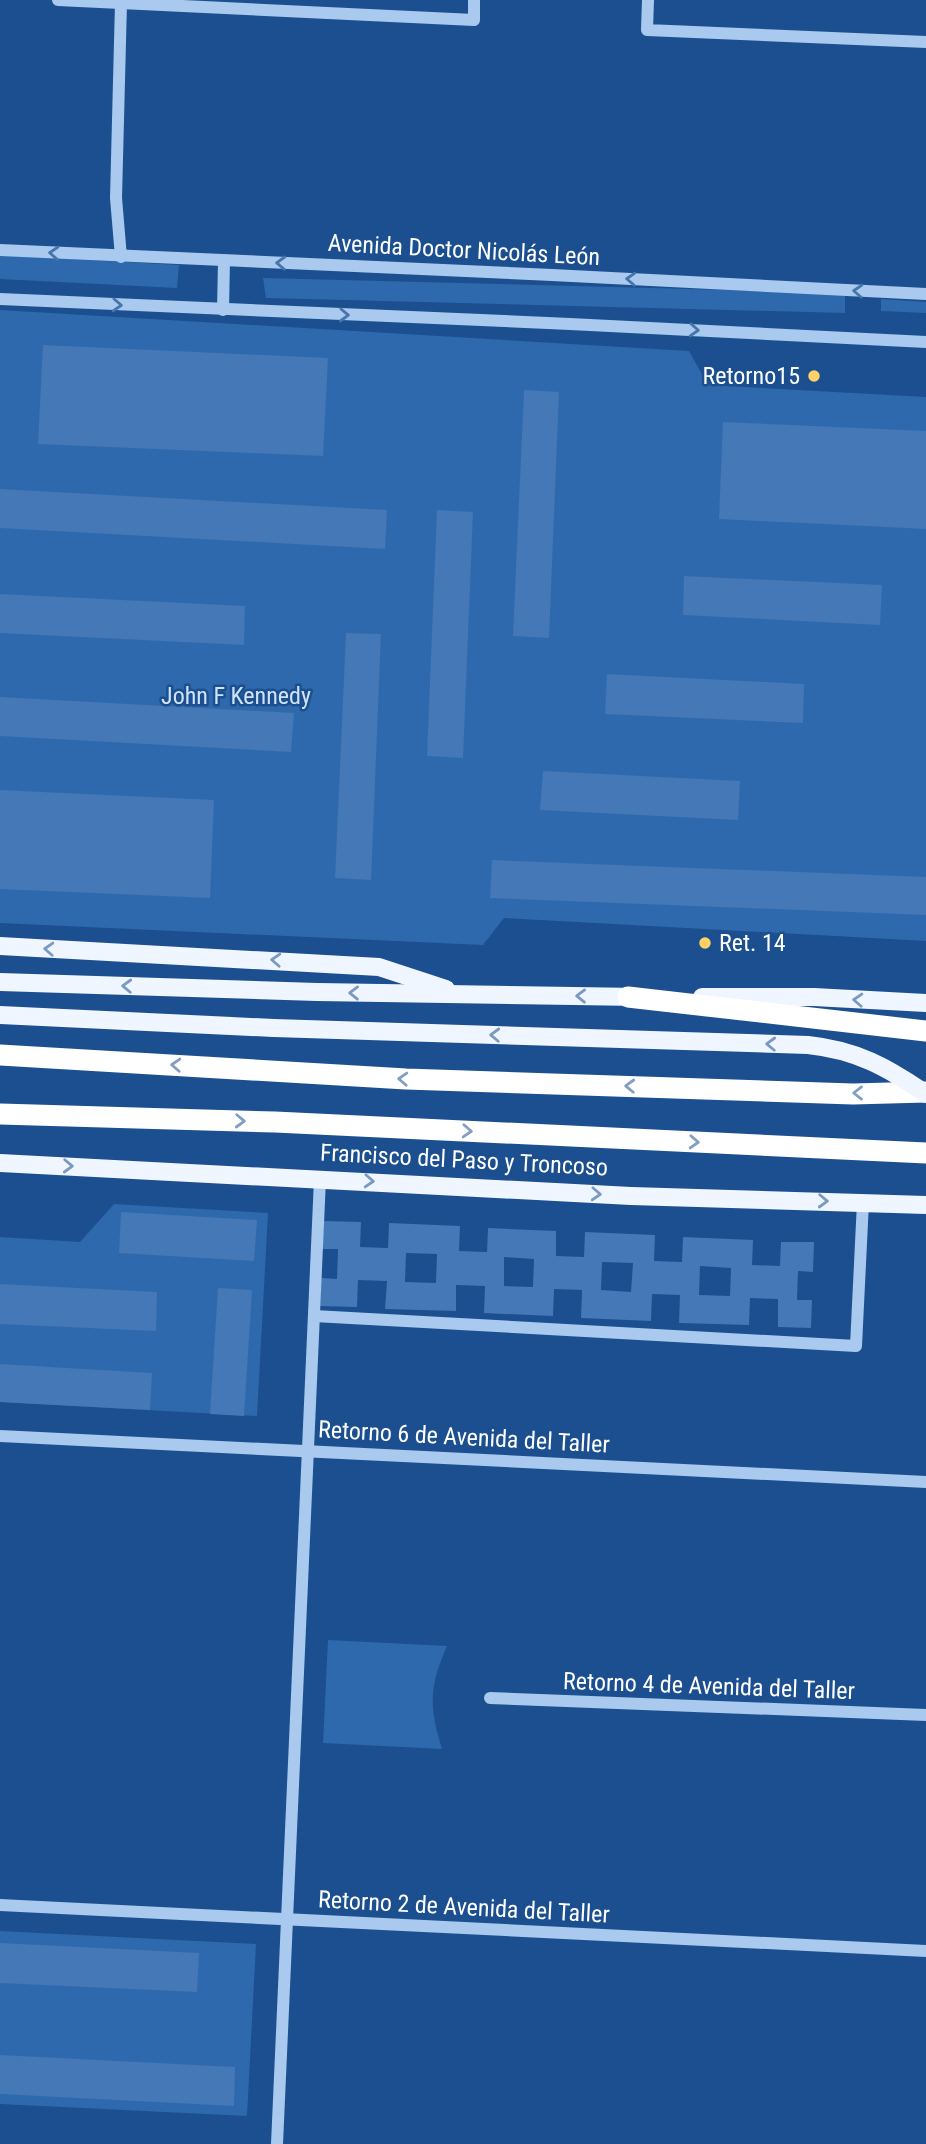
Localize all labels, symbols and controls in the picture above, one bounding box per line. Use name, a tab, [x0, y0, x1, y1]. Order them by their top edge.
street label: Avenida Doctor Nicolás León	[327, 229, 601, 271]
one-way arrow	[48, 246, 59, 261]
one-way arrow	[275, 255, 286, 270]
one-way arrow	[625, 271, 636, 286]
one-way arrow	[852, 283, 863, 298]
one-way arrow	[112, 297, 123, 312]
one-way arrow	[339, 307, 350, 322]
one-way arrow	[689, 322, 700, 337]
place label: Retorno15	[702, 362, 800, 390]
marker: Retorno15	[806, 368, 822, 384]
park label: John F Kennedy	[161, 682, 311, 710]
place label: Ret. 14	[719, 929, 786, 957]
marker: Ret. 14	[697, 935, 713, 951]
one-way arrow	[43, 941, 54, 956]
one-way arrow	[270, 953, 281, 968]
one-way arrow	[121, 979, 132, 994]
one-way arrow	[348, 985, 359, 1001]
one-way arrow	[576, 989, 587, 1004]
one-way arrow	[852, 992, 863, 1007]
one-way arrow	[489, 1027, 500, 1043]
one-way arrow	[766, 1036, 776, 1052]
one-way arrow	[170, 1058, 181, 1073]
one-way arrow	[397, 1071, 408, 1086]
one-way arrow	[625, 1079, 636, 1094]
one-way arrow	[852, 1085, 863, 1101]
one-way arrow	[234, 1113, 245, 1128]
one-way arrow	[462, 1123, 473, 1138]
one-way arrow	[689, 1135, 700, 1150]
street label: Francisco del Paso y Troncoso	[319, 1138, 609, 1182]
one-way arrow	[63, 1158, 74, 1173]
one-way arrow	[364, 1174, 375, 1189]
one-way arrow	[591, 1186, 602, 1201]
one-way arrow	[819, 1193, 829, 1209]
street label: Retorno 6 de Avenida del Taller	[317, 1415, 611, 1459]
street label: Retorno 4 de Avenida del Taller	[563, 1667, 855, 1705]
street label: Retorno 2 de Avenida del Taller	[317, 1885, 611, 1929]

